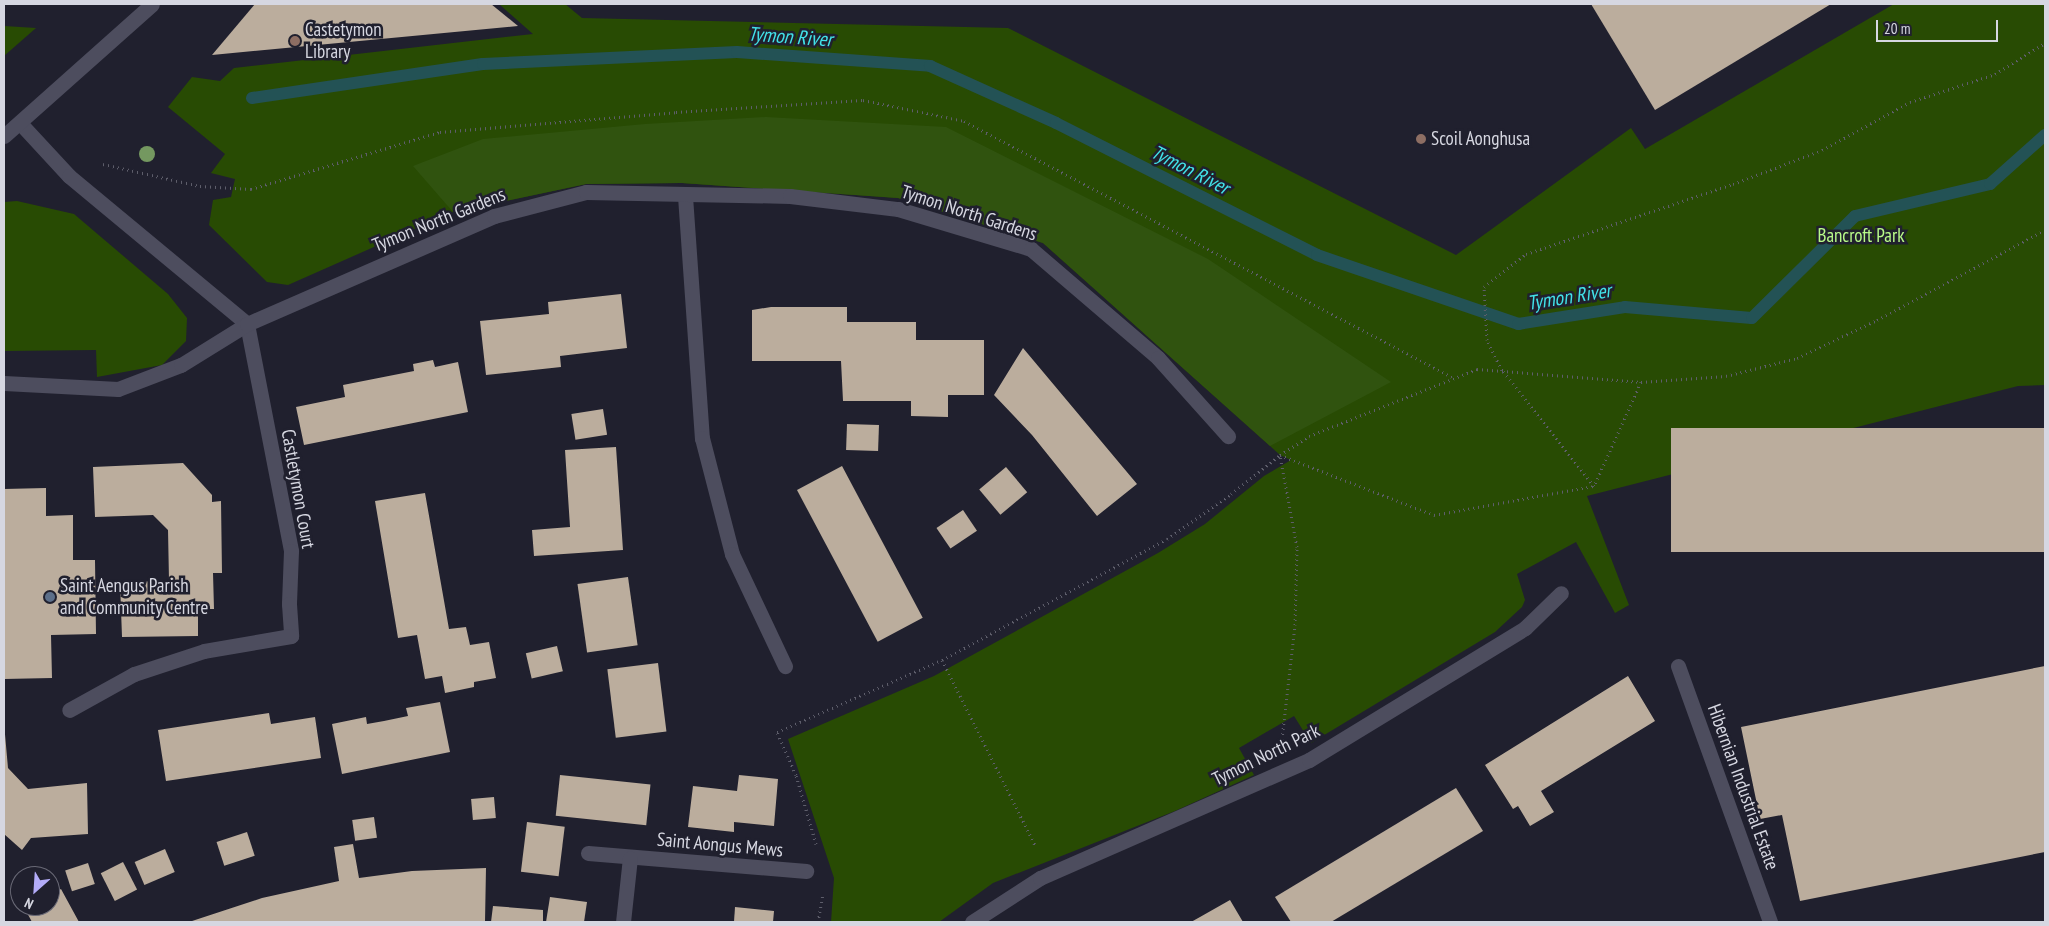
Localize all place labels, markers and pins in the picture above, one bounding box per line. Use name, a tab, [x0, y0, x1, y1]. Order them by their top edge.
place label: Castetymon Library	[305, 19, 382, 63]
marker: Castetymon Library	[289, 35, 301, 47]
place label: Scoil Aonghusa	[1431, 128, 1531, 150]
marker: Scoil Aonghusa	[1415, 133, 1427, 145]
place label: Saint Aengus Parish and Community Centre	[60, 575, 209, 619]
marker: Saint Aengus Parish and Community Centre	[44, 591, 56, 603]

